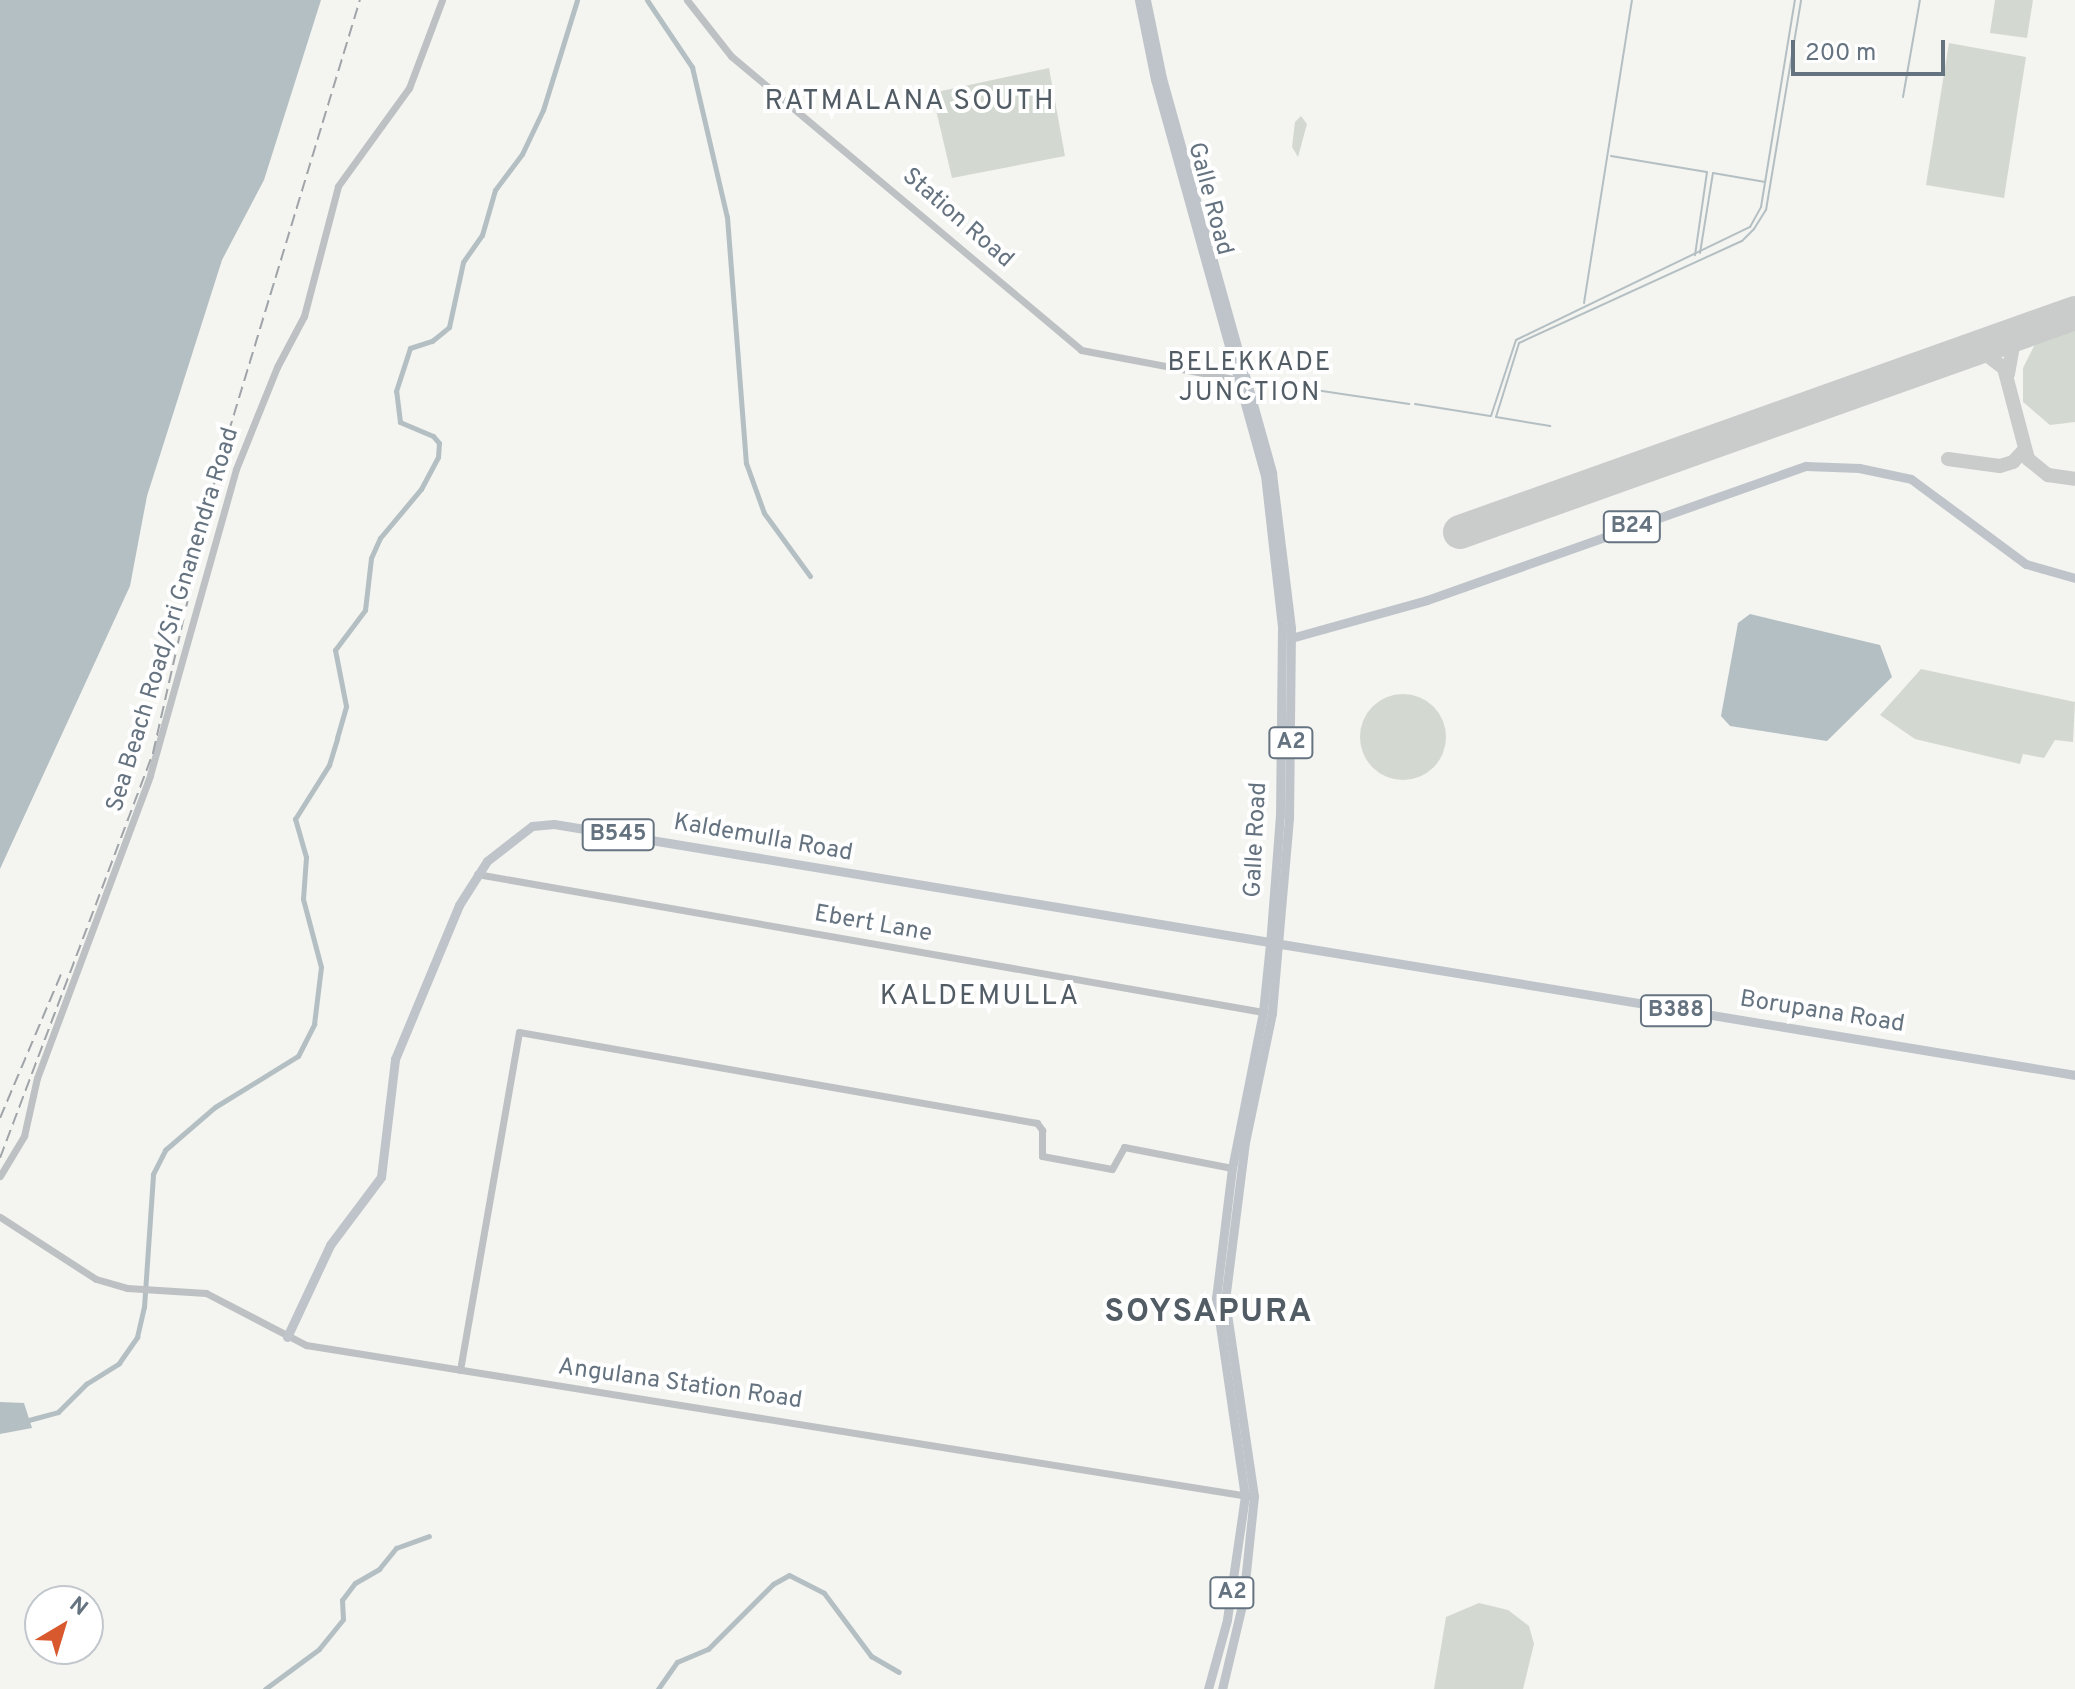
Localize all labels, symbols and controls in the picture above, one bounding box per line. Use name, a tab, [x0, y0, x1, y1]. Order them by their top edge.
scale bar	[1795, 24, 1949, 74]
text: 200 m	[1805, 39, 1876, 69]
district label: RATMALANA SOUTH	[764, 85, 1056, 119]
street label: Galle Road	[1180, 139, 1238, 259]
street label: Station Road	[896, 163, 1018, 275]
district label: BELEKKADE JUNCTION	[1168, 348, 1332, 410]
street label: Sea Beach Road/Sri Gnanendra Road	[102, 424, 246, 816]
road number: B24	[1602, 509, 1662, 545]
road number: A2	[1267, 725, 1315, 761]
street label: Galle Road	[1240, 781, 1274, 899]
street label: Kaldemulla Road	[671, 809, 855, 869]
road number: B545	[580, 817, 656, 853]
street label: Ebert Lane	[812, 900, 934, 950]
district label: KALDEMULLA	[880, 980, 1080, 1014]
street label: Borupana Road	[1738, 986, 1906, 1040]
road number: B388	[1638, 993, 1714, 1029]
district label: SOYSAPURA	[1104, 1294, 1314, 1332]
street label: Angulana Station Road	[556, 1354, 804, 1416]
road number: A2	[1208, 1575, 1256, 1611]
north arrow	[24, 1585, 104, 1665]
text: N	[63, 1592, 92, 1623]

